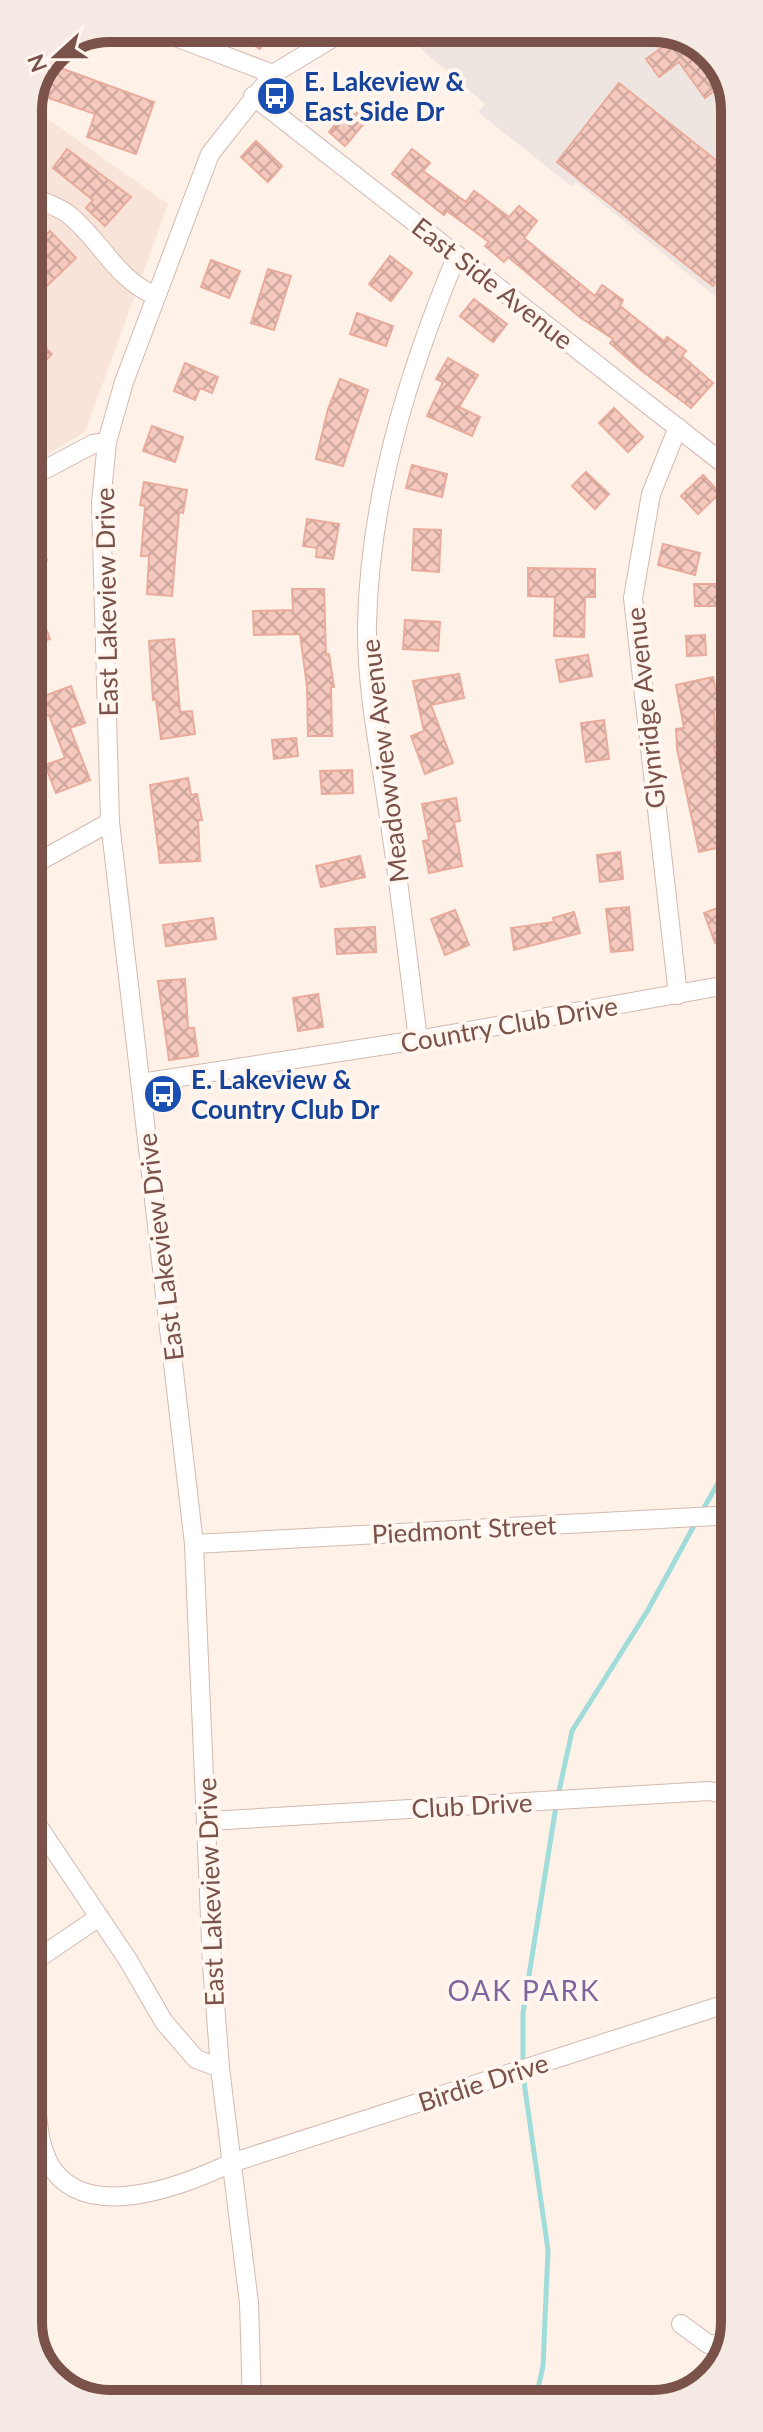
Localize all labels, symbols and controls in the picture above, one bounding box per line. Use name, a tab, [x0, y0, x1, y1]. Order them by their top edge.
north arrow	[16, 16, 96, 96]
text: N	[21, 51, 53, 76]
place label: E. Lakeview & East Side Dr	[304, 65, 465, 127]
bus stop icon: E. Lakeview & East Side Dr	[255, 75, 297, 117]
street label: East Side Avenue	[406, 210, 580, 356]
street label: East Lakeview Drive	[88, 487, 124, 717]
street label: Glynridge Avenue	[619, 606, 671, 810]
street label: Meadowview Avenue	[353, 638, 415, 884]
street label: Country Club Drive	[398, 989, 620, 1059]
place label: E. Lakeview & Country Club Dr	[191, 1063, 380, 1125]
bus stop icon: E. Lakeview & Country Club Dr	[142, 1073, 184, 1115]
street label: East Lakeview Drive	[130, 1131, 190, 1363]
street label: Piedmont Street	[371, 1508, 558, 1550]
street label: East Lakeview Drive	[190, 1777, 230, 2007]
street label: Club Drive	[411, 1786, 533, 1824]
district label: OAK PARK	[447, 1973, 601, 2007]
street label: Birdie Drive	[414, 2046, 552, 2118]

